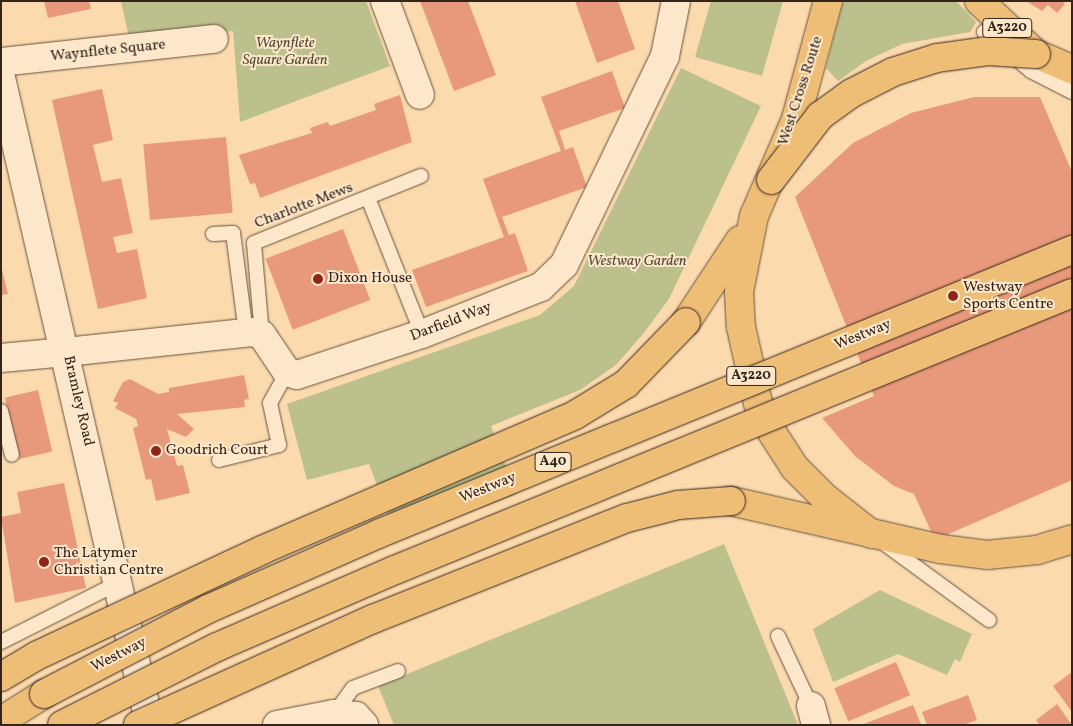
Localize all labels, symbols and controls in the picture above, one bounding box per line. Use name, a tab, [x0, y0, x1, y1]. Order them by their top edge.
road number: A3220	[982, 16, 1032, 40]
park label: Waynflete Square Garden	[243, 34, 327, 69]
street label: West Cross Route	[775, 34, 827, 148]
street label: Waynflete Square	[50, 36, 166, 66]
street label: Charlotte Mews	[252, 179, 356, 233]
park label: Westway Garden	[587, 253, 687, 271]
place label: Dixon House	[328, 270, 412, 288]
marker: Dixon House	[312, 273, 324, 285]
place label: Westway Sports Centre	[963, 278, 1053, 313]
marker: Westway Sports Centre	[947, 290, 959, 302]
street label: Darfield Way	[407, 298, 495, 346]
street label: Westway	[832, 316, 894, 354]
street label: Bramley Road	[59, 354, 97, 448]
road number: A3220	[726, 364, 776, 388]
place label: Goodrich Court	[166, 442, 268, 460]
marker: Goodrich Court	[150, 445, 162, 457]
road number: A40	[534, 451, 572, 474]
street label: Westway	[457, 469, 519, 507]
place label: The Latymer Christian Centre	[54, 544, 164, 579]
marker: The Latymer Christian Centre	[38, 556, 50, 568]
street label: Westway	[88, 634, 150, 676]

